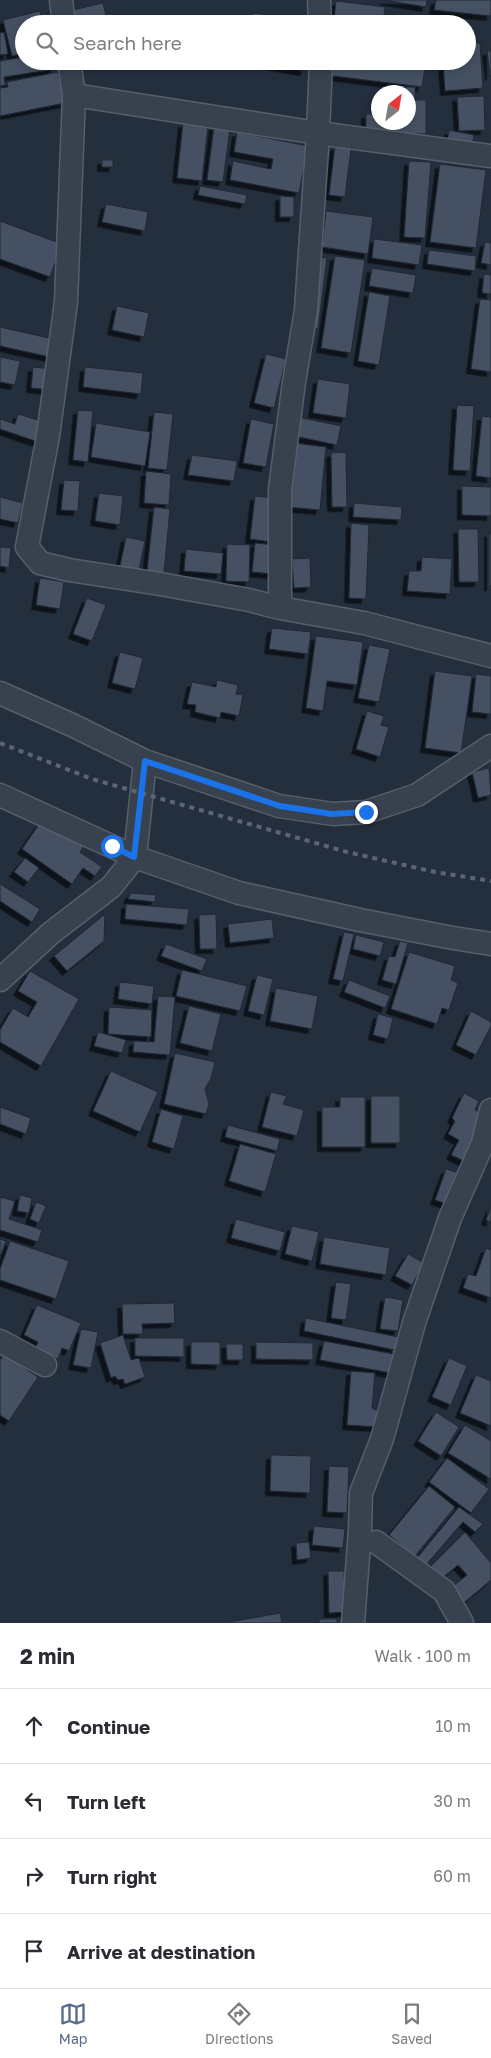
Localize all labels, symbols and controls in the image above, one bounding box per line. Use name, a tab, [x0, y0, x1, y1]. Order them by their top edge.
search box	[15, 15, 476, 70]
icon: search	[33, 29, 61, 57]
text: Search here	[73, 31, 182, 54]
north arrow	[371, 85, 416, 130]
route end	[355, 801, 378, 824]
route start	[101, 835, 124, 858]
text: 2 min	[20, 1643, 75, 1669]
text: Walk · 100 m	[375, 1646, 471, 1666]
icon: ahead	[20, 1712, 48, 1740]
text: Continue	[67, 1715, 150, 1738]
text: 10 m	[435, 1716, 471, 1736]
icon: left	[20, 1787, 48, 1815]
text: Turn left	[67, 1790, 146, 1813]
text: 30 m	[434, 1791, 471, 1811]
icon: right	[20, 1862, 48, 1890]
text: Turn right	[67, 1865, 157, 1888]
text: 60 m	[433, 1866, 471, 1886]
icon: arrive	[20, 1937, 48, 1965]
text: Arrive at destination	[67, 1940, 255, 1963]
tab: Map	[59, 2000, 87, 2047]
tab: Directions	[205, 2000, 274, 2047]
tab: Saved	[391, 2000, 432, 2047]

